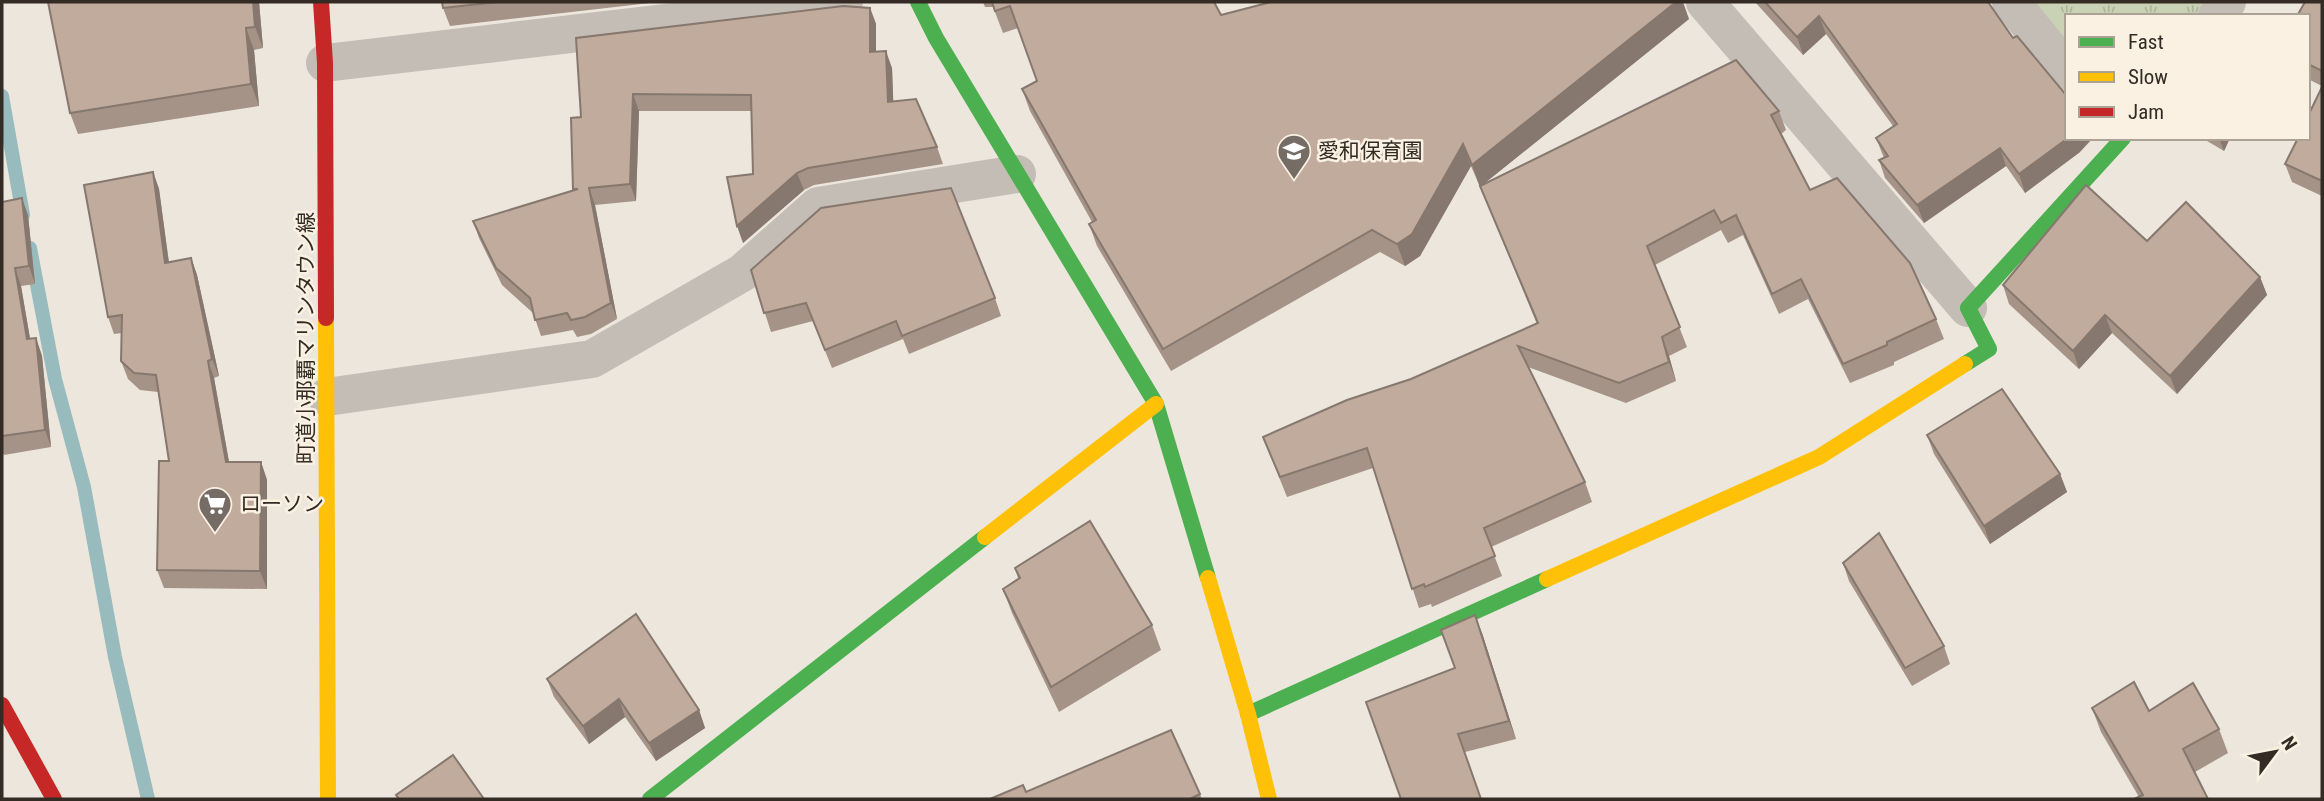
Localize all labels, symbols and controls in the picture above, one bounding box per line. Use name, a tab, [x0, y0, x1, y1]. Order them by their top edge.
legend	[2065, 14, 2310, 140]
text: Fast	[2128, 30, 2164, 54]
text: Slow	[2128, 65, 2168, 89]
text: Jam	[2128, 100, 2164, 124]
school or university icon: 愛和保育園	[1275, 132, 1313, 181]
place label: 愛和保育園	[1318, 139, 1423, 163]
street label: 町道小那覇マリンタウン線	[294, 212, 318, 464]
supermarket icon: ローソン	[196, 485, 234, 534]
place label: ローソン	[240, 492, 324, 516]
north arrow	[2240, 717, 2310, 787]
text: N	[2276, 732, 2302, 754]

